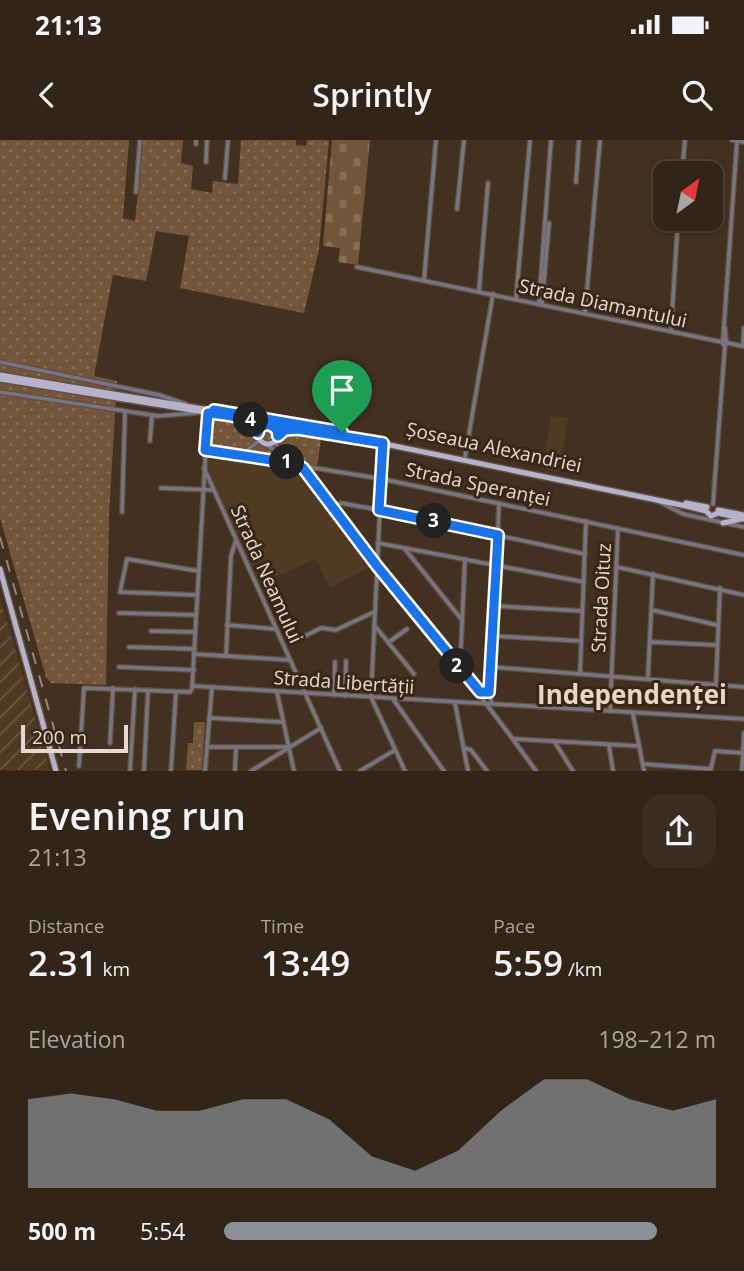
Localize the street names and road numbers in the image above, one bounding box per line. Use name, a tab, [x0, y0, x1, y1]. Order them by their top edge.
street label: Strada Diamantului	[517, 272, 689, 334]
street label: Șoseaua Alexandriei	[404, 416, 584, 478]
street label: Strada Speranței	[403, 456, 553, 512]
street label: Strada Neamului	[225, 501, 309, 647]
street label: Strada Oituz	[585, 543, 617, 653]
street label: Strada Libertății	[273, 664, 415, 700]

